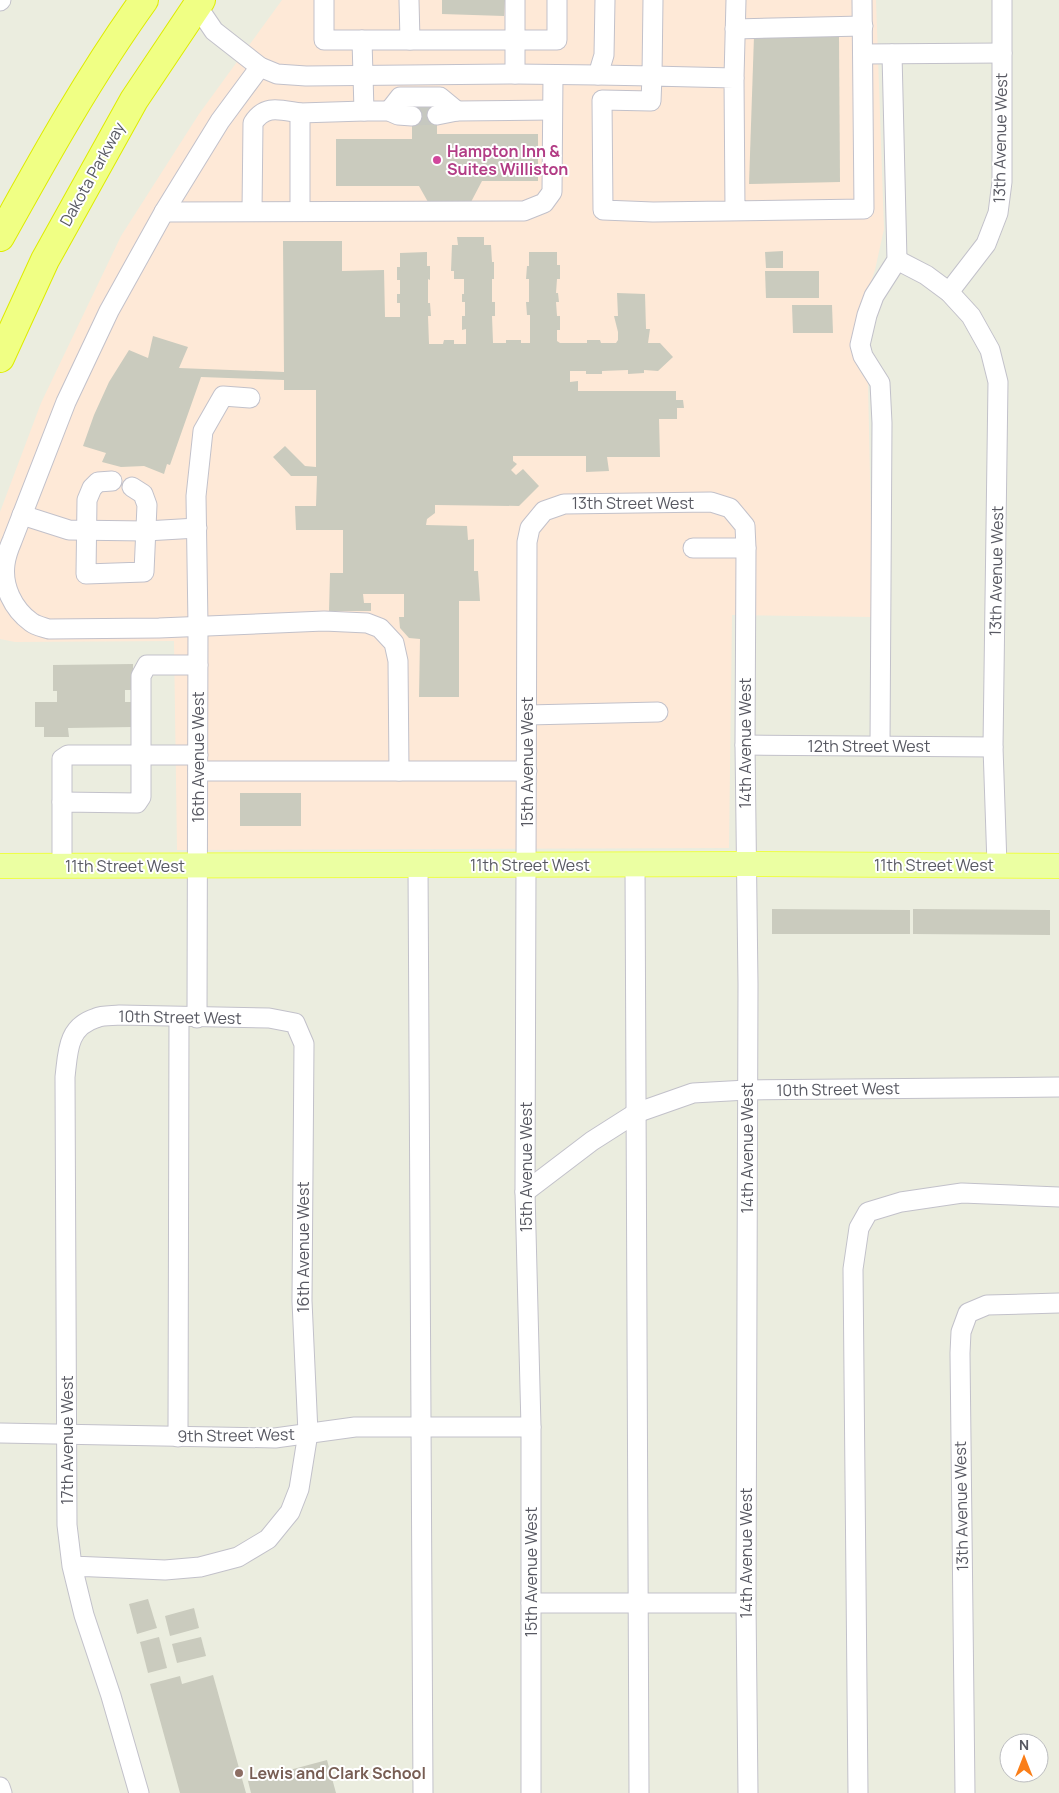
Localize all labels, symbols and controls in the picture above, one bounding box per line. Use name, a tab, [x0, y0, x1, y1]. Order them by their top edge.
street label: 13th Avenue West	[988, 73, 1012, 203]
street label: Dakota Parkway	[54, 117, 130, 230]
place label: Hampton Inn & Suites Williston	[447, 140, 568, 180]
marker: Hampton Inn & Suites Williston	[431, 154, 443, 166]
street label: 13th Street West	[572, 492, 694, 514]
street label: 13th Avenue West	[984, 506, 1008, 636]
street label: 14th Avenue West	[734, 678, 756, 808]
street label: 16th Avenue West	[187, 691, 209, 823]
street label: 15th Avenue West	[516, 697, 538, 827]
street label: 12th Street West	[808, 735, 930, 757]
street label: 11th Street West	[470, 854, 590, 876]
street label: 11th Street West	[874, 854, 994, 876]
street label: 11th Street West	[65, 855, 185, 877]
street label: 10th Street West	[118, 1005, 242, 1029]
street label: 10th Street West	[776, 1077, 900, 1101]
street label: 14th Avenue West	[736, 1083, 758, 1213]
street label: 15th Avenue West	[515, 1102, 537, 1232]
street label: 16th Avenue West	[292, 1181, 314, 1313]
street label: 17th Avenue West	[56, 1375, 78, 1505]
street label: 9th Street West	[177, 1423, 295, 1447]
street label: 13th Avenue West	[949, 1441, 973, 1571]
street label: 14th Avenue West	[735, 1488, 757, 1618]
street label: 15th Avenue West	[520, 1507, 542, 1637]
north arrow	[999, 1733, 1049, 1783]
text: N	[1019, 1735, 1029, 1754]
place label: Lewis and Clark School	[249, 1762, 426, 1784]
marker: Lewis and Clark School	[233, 1767, 245, 1779]

